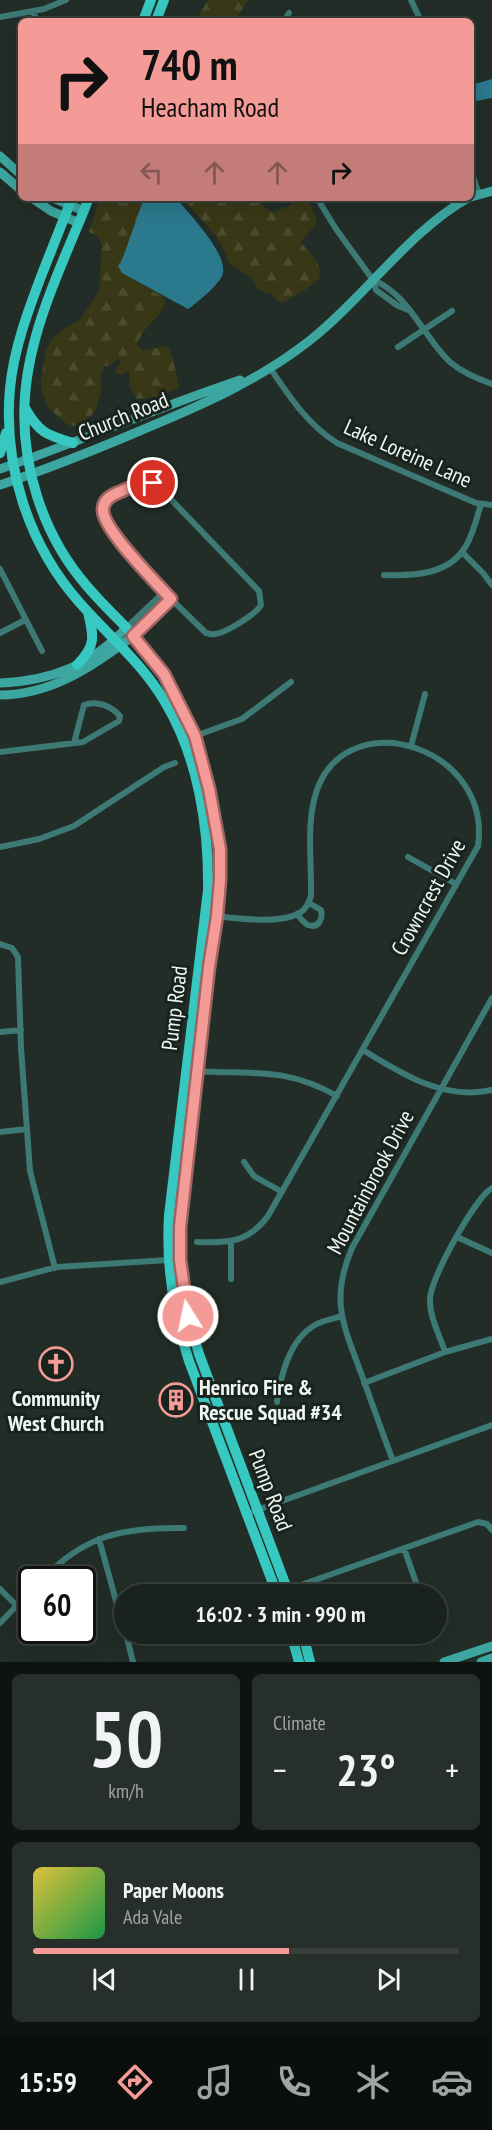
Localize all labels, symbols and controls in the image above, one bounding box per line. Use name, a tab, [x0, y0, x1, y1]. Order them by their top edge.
text: 740 m	[141, 37, 238, 92]
icon: right	[42, 42, 120, 120]
text: Heacham Road	[141, 90, 279, 124]
icon: left	[135, 156, 168, 189]
icon: ahead	[198, 156, 231, 189]
icon: ahead	[261, 156, 294, 189]
icon: right	[324, 156, 357, 189]
street label: Church Road	[74, 385, 172, 447]
street label: Lake Loreine Lane	[340, 412, 476, 494]
pin	[127, 457, 178, 508]
icon: arrive	[136, 466, 169, 499]
street label: Crowncrest Drive	[385, 834, 471, 960]
street label: Pump Road	[155, 964, 193, 1052]
street label: Mountainbrook Drive	[320, 1105, 420, 1259]
position arrow	[156, 1284, 220, 1348]
church icon: Community West Church	[38, 1346, 74, 1382]
place label: Henrico Fire & Rescue Squad #34	[199, 1373, 342, 1426]
building icon: Henrico Fire & Rescue Squad #34	[158, 1382, 194, 1418]
place label: Community West Church	[7, 1384, 104, 1437]
street label: Pump Road	[243, 1445, 299, 1535]
speed limit sign: 60	[18, 1566, 96, 1644]
text: 16:02 · 3 min · 990 m	[195, 1600, 366, 1628]
text: 50	[89, 1688, 163, 1789]
text: Climate	[273, 1710, 326, 1736]
text: 23°	[336, 1740, 396, 1798]
text: −	[273, 1748, 287, 1791]
text: +	[445, 1748, 459, 1791]
text: km/h	[108, 1778, 144, 1804]
text: Paper Moons	[123, 1876, 224, 1904]
text: Ada Vale	[123, 1904, 182, 1930]
icon: previous	[88, 1963, 121, 1996]
icon: pause	[230, 1963, 263, 1996]
icon: next	[372, 1963, 405, 1996]
icon: directions	[114, 2061, 156, 2103]
icon: music	[194, 2061, 236, 2103]
icon: phone	[273, 2061, 315, 2103]
icon: climate	[352, 2061, 394, 2103]
icon: car	[431, 2061, 473, 2103]
text: 15:59	[19, 2065, 77, 2099]

